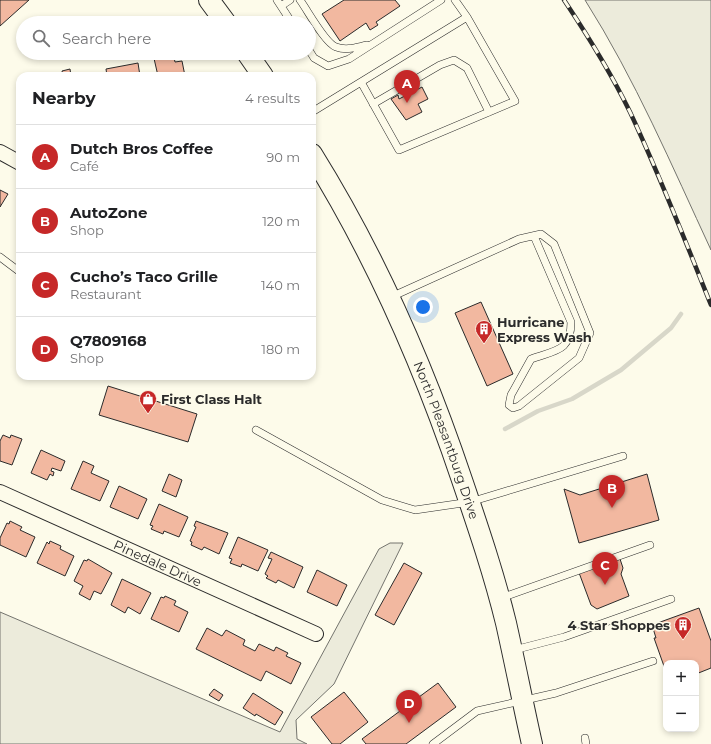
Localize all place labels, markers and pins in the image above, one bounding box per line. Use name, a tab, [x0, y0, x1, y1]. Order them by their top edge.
pin: A	[394, 70, 420, 103]
place label: Hurricane Express Wash	[497, 314, 592, 345]
building icon: Hurricane Express Wash	[474, 319, 494, 344]
shop icon: First Class Halt	[138, 389, 158, 414]
place label: First Class Halt	[161, 391, 262, 407]
pin: B	[599, 475, 625, 508]
pin: C	[592, 552, 618, 585]
building icon: 4 Star Shoppes	[673, 615, 693, 640]
place label: 4 Star Shoppes	[567, 617, 670, 633]
pin: D	[396, 690, 422, 723]

